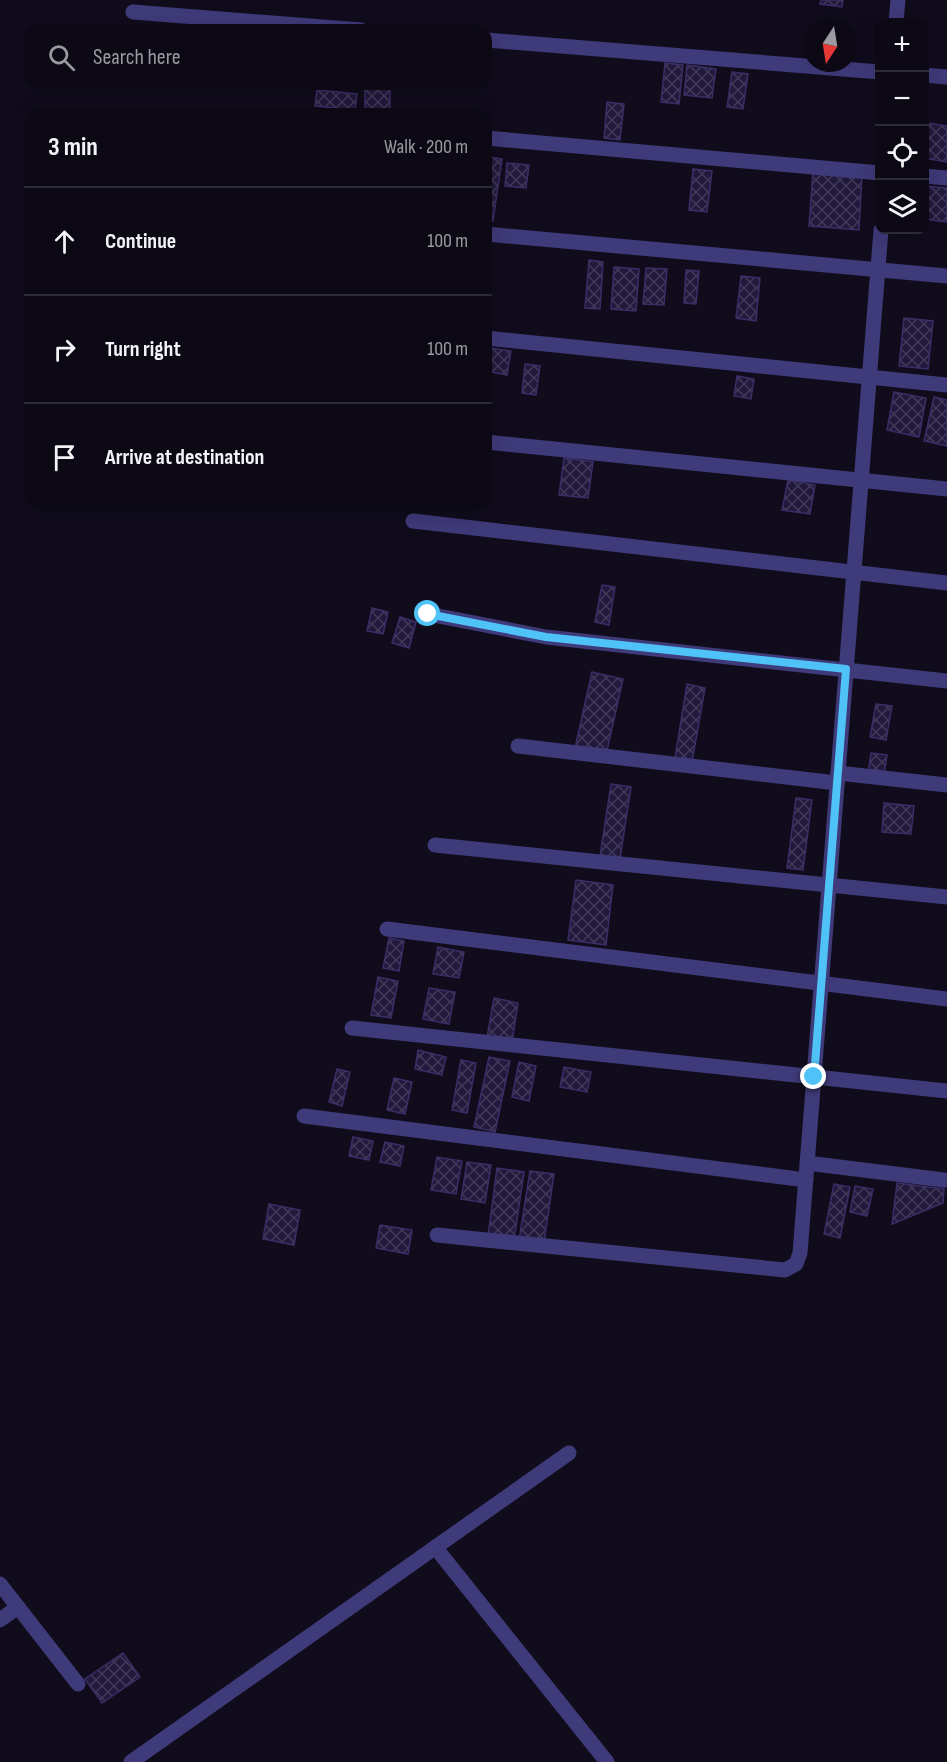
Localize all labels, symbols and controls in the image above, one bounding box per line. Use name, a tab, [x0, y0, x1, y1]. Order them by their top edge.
north arrow	[803, 18, 857, 72]
map controls	[875, 18, 929, 234]
button: +	[875, 18, 929, 72]
search box	[24, 24, 492, 90]
icon: search	[45, 41, 78, 74]
text: Search here	[93, 44, 180, 71]
button: −	[875, 72, 929, 126]
button: locate	[875, 126, 929, 180]
text: 3 min	[48, 132, 98, 163]
text: Walk · 200 m	[384, 135, 468, 159]
button: layers	[875, 180, 929, 234]
icon: ahead	[48, 225, 81, 258]
text: Continue	[105, 228, 176, 255]
text: 100 m	[427, 229, 468, 253]
icon: right	[48, 333, 81, 366]
text: Turn right	[105, 336, 181, 363]
text: 100 m	[427, 337, 468, 361]
icon: arrive	[48, 441, 81, 474]
text: Arrive at destination	[105, 444, 264, 471]
route start	[414, 600, 440, 626]
route end	[800, 1063, 826, 1089]

